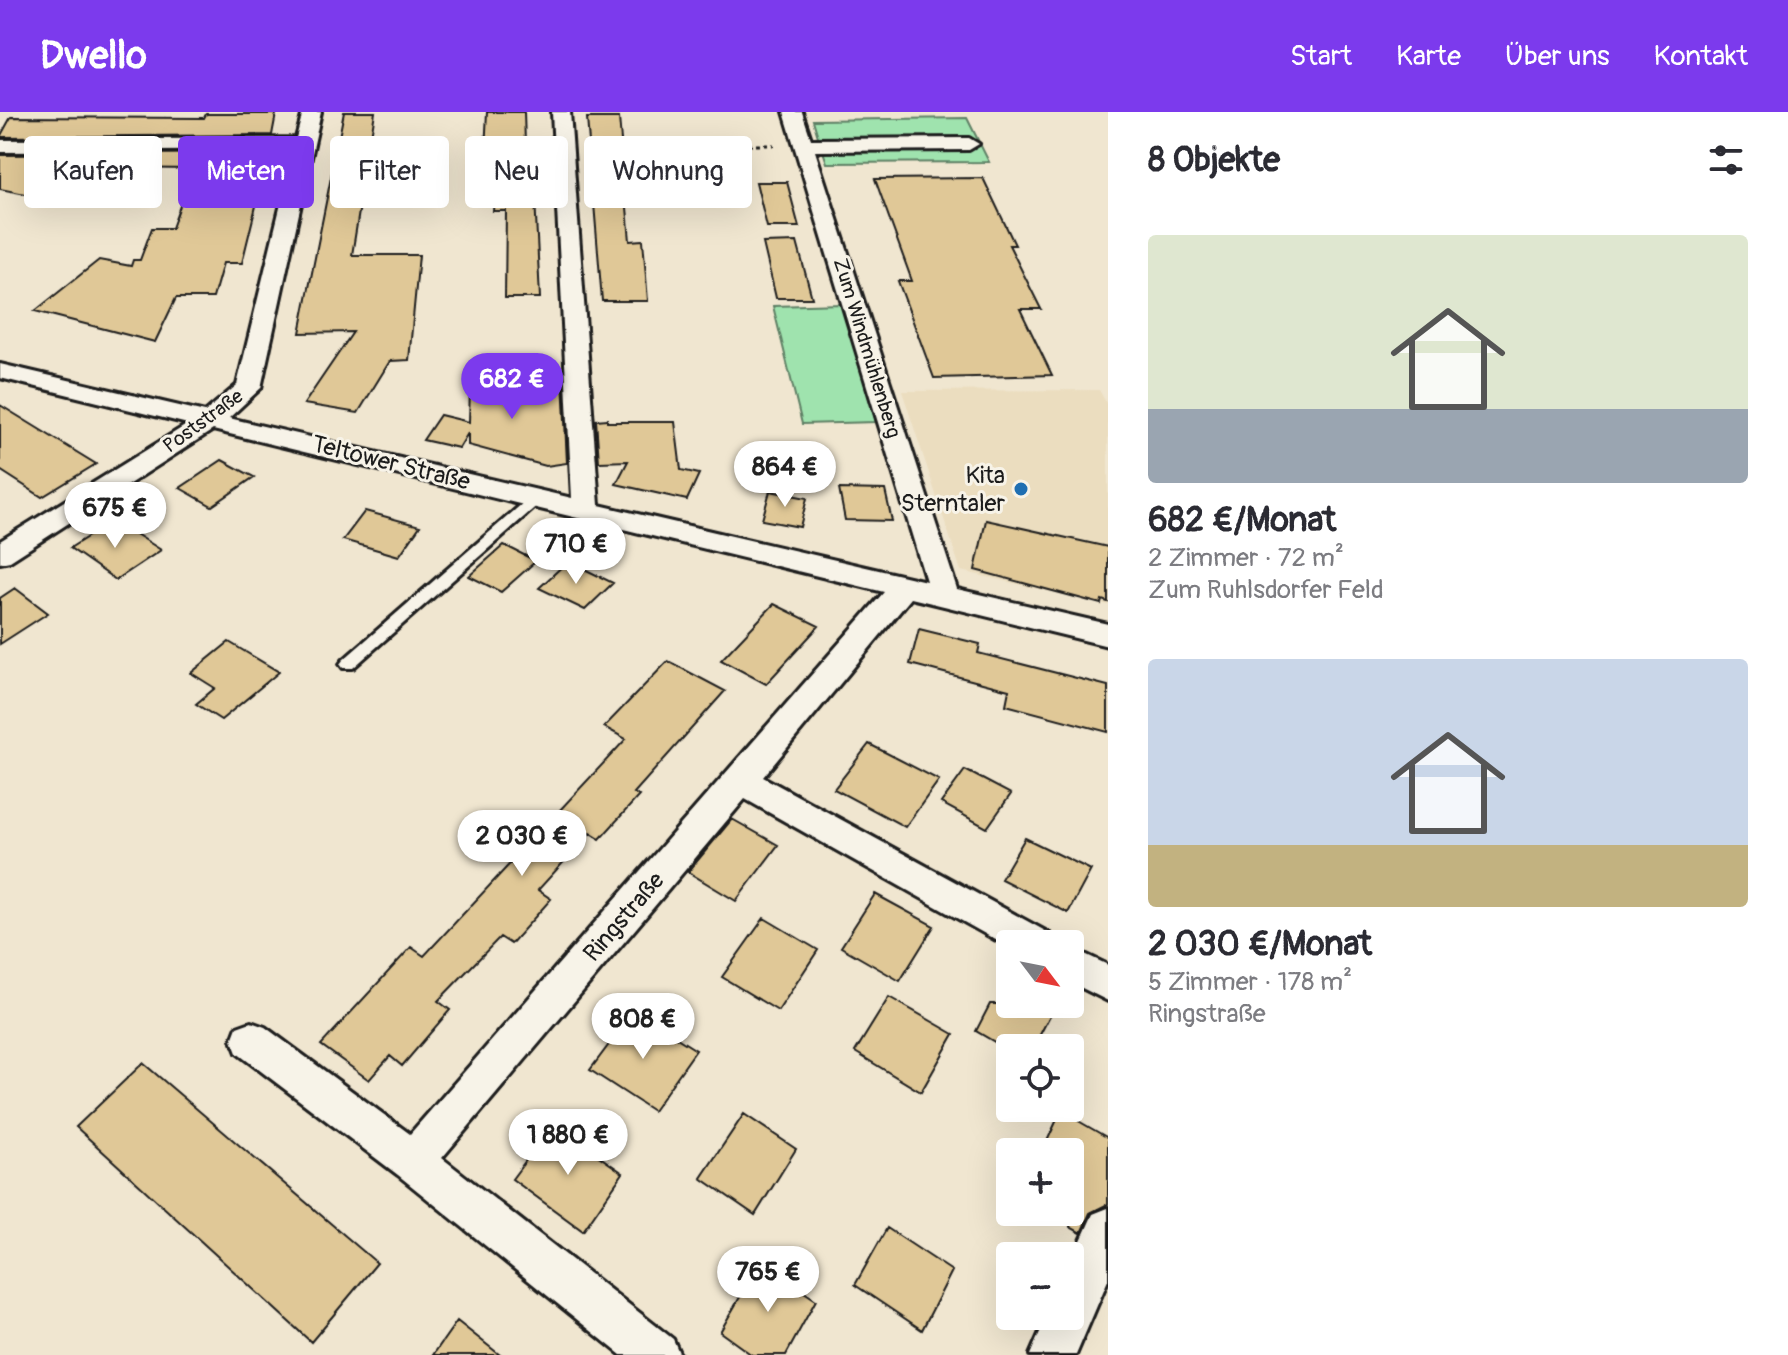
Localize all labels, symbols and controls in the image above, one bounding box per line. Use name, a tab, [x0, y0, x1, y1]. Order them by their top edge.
text: Dwello	[40, 32, 147, 80]
text: Start	[1290, 39, 1352, 74]
text: Karte	[1396, 39, 1461, 74]
text: Über uns	[1505, 39, 1610, 74]
text: Kontakt	[1654, 39, 1748, 74]
chip: Kaufen	[24, 136, 162, 208]
chip: Mieten	[178, 136, 314, 208]
chip: Filter	[330, 136, 449, 208]
chip: Neu	[465, 136, 568, 208]
chip: Wohnung	[584, 136, 752, 208]
icon: filters	[1704, 138, 1748, 182]
text: 8 Objekte	[1148, 139, 1280, 182]
street label: Zum Windmühlenberg	[828, 255, 906, 441]
icon: home	[1376, 287, 1520, 431]
pin: 682 €	[456, 353, 568, 421]
text: 682 €	[479, 363, 545, 395]
street label: Poststraße	[158, 383, 248, 458]
street label: Teltower Straße	[309, 429, 473, 497]
pin: 864 €	[729, 441, 841, 509]
text: 864 €	[752, 451, 818, 483]
place label: Kita Sterntaler	[901, 461, 1005, 518]
marker: Kita Sterntaler	[1012, 480, 1030, 498]
pin: 675 €	[59, 482, 171, 550]
text: 675 €	[82, 492, 148, 524]
text: 682 €/Monat	[1148, 499, 1336, 542]
pin: 710 €	[520, 518, 632, 586]
text: 710 €	[544, 528, 608, 560]
text: 2 Zimmer · 72 m²	[1148, 542, 1344, 574]
text: Zum Ruhlsdorfer Feld	[1148, 574, 1384, 606]
icon: home	[1376, 711, 1520, 855]
pin: 2 030 €	[448, 810, 596, 878]
text: 2 030 €	[475, 820, 569, 852]
street label: Ringstraße	[577, 866, 671, 968]
text: 2 030 €/Monat	[1148, 923, 1372, 966]
north arrow	[996, 930, 1084, 1018]
map controls	[996, 930, 1084, 1330]
text: 5 Zimmer · 178 m²	[1148, 966, 1352, 998]
pin: 808 €	[587, 993, 699, 1061]
text: Ringstraße	[1148, 998, 1266, 1030]
text: 808 €	[610, 1003, 676, 1035]
button: locate	[996, 1034, 1084, 1122]
pin: 1 880 €	[494, 1109, 642, 1177]
text: 1 880 €	[527, 1119, 609, 1151]
button: +	[996, 1138, 1084, 1226]
button: −	[996, 1242, 1084, 1330]
pin: 765 €	[712, 1246, 824, 1314]
text: 765 €	[735, 1256, 801, 1288]

